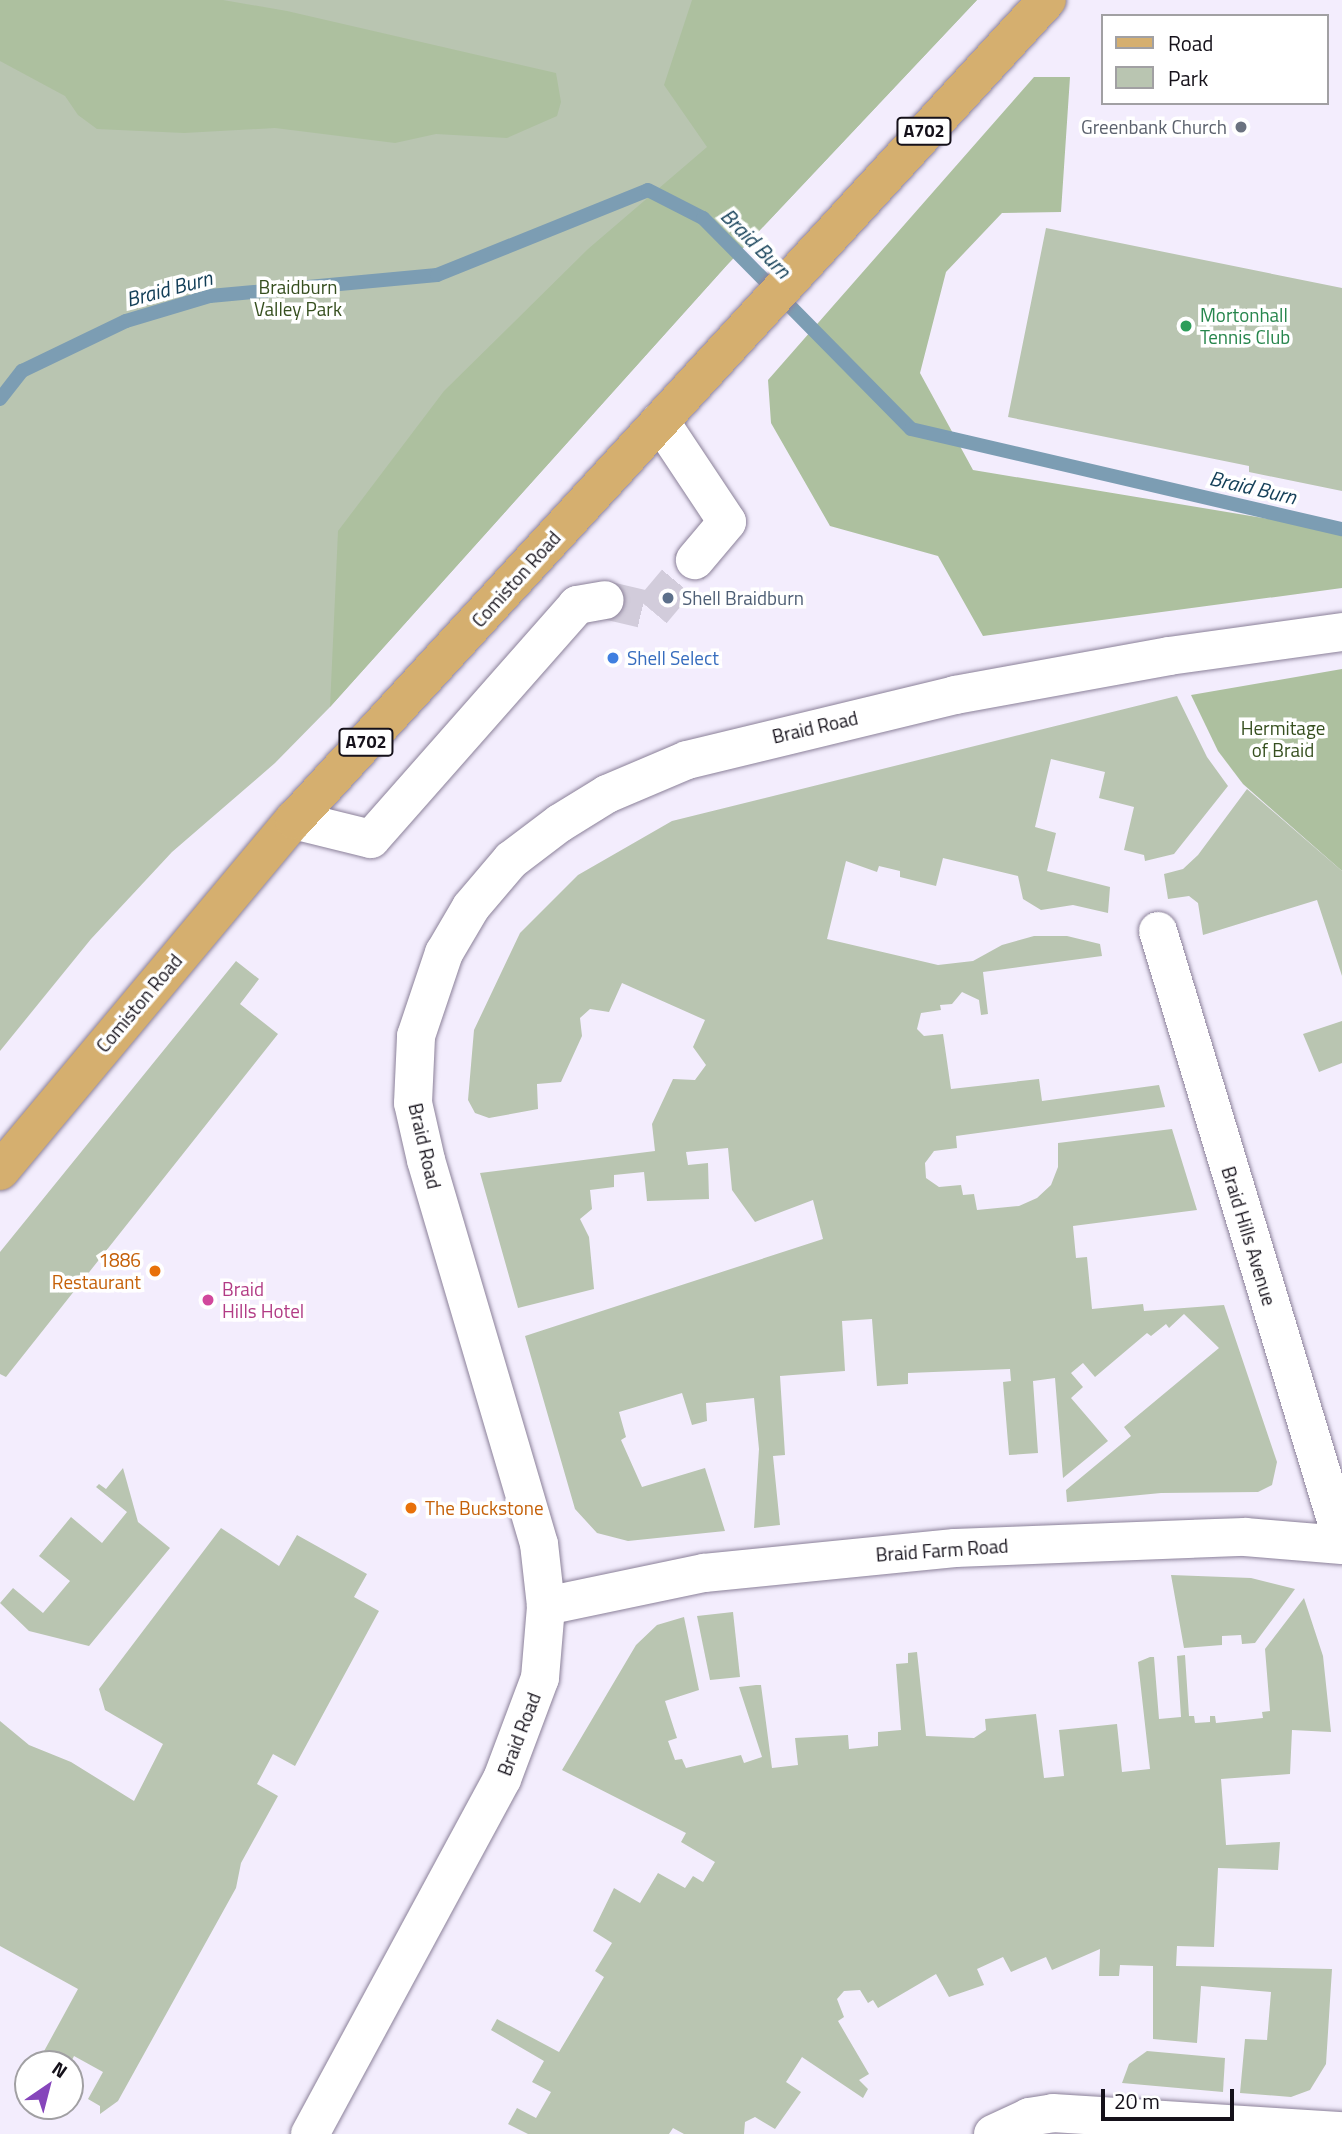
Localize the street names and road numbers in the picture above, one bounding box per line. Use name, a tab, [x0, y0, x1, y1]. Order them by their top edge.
road number: A702	[896, 116, 952, 146]
street label: Comiston Road	[467, 526, 565, 632]
street label: Braid Road	[770, 706, 860, 748]
road number: A702	[338, 728, 394, 756]
street label: Comiston Road	[91, 949, 187, 1057]
street label: Braid Road	[404, 1101, 446, 1191]
street label: Braid Hills Avenue	[1217, 1164, 1281, 1308]
street label: Braid Farm Road	[875, 1534, 1009, 1566]
street label: Braid Road	[493, 1689, 545, 1779]

